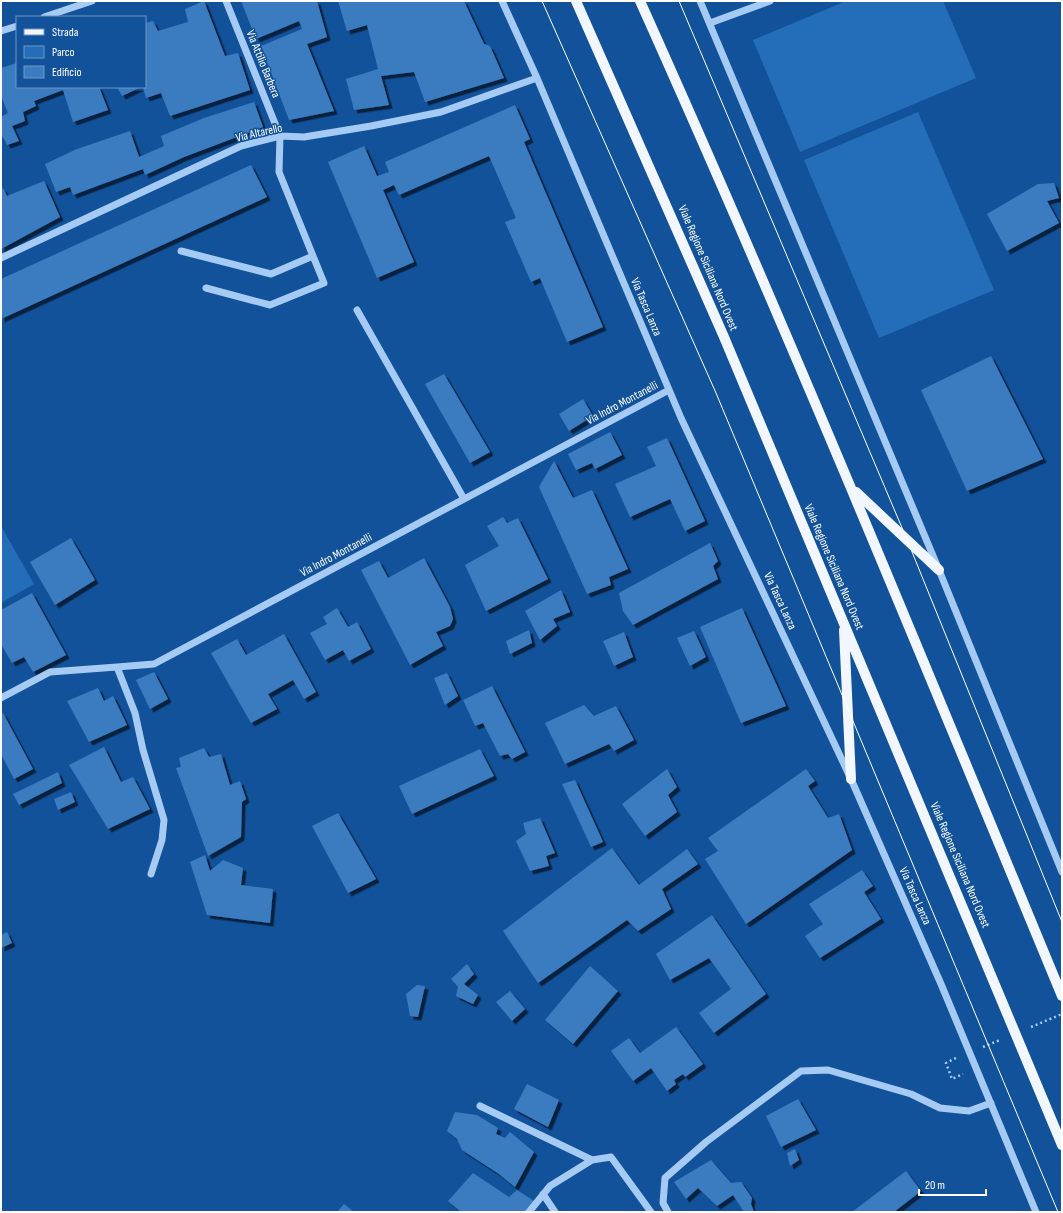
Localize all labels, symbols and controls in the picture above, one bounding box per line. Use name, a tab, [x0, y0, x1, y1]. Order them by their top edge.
legend	[16, 16, 146, 88]
text: Strada	[52, 25, 79, 40]
street label: Via Attilio Barbera	[243, 28, 284, 100]
text: Parco	[52, 45, 75, 60]
text: Edificio	[52, 65, 81, 80]
street label: Via Altarello	[234, 120, 284, 146]
street label: Viale Regione Siciliana Nord Ovest	[675, 203, 741, 333]
street label: Via Tasca Lanza	[627, 276, 665, 339]
street label: Via Indro Montanelli	[583, 378, 661, 428]
street label: Viale Regione Siciliana Nord Ovest	[801, 502, 867, 632]
street label: Via Indro Montanelli	[297, 530, 375, 580]
street label: Via Tasca Lanza	[760, 570, 800, 632]
street label: Viale Regione Siciliana Nord Ovest	[927, 800, 993, 930]
street label: Via Tasca Lanza	[896, 865, 935, 927]
scale bar	[919, 1171, 986, 1197]
text: 20 m	[925, 1178, 945, 1193]

